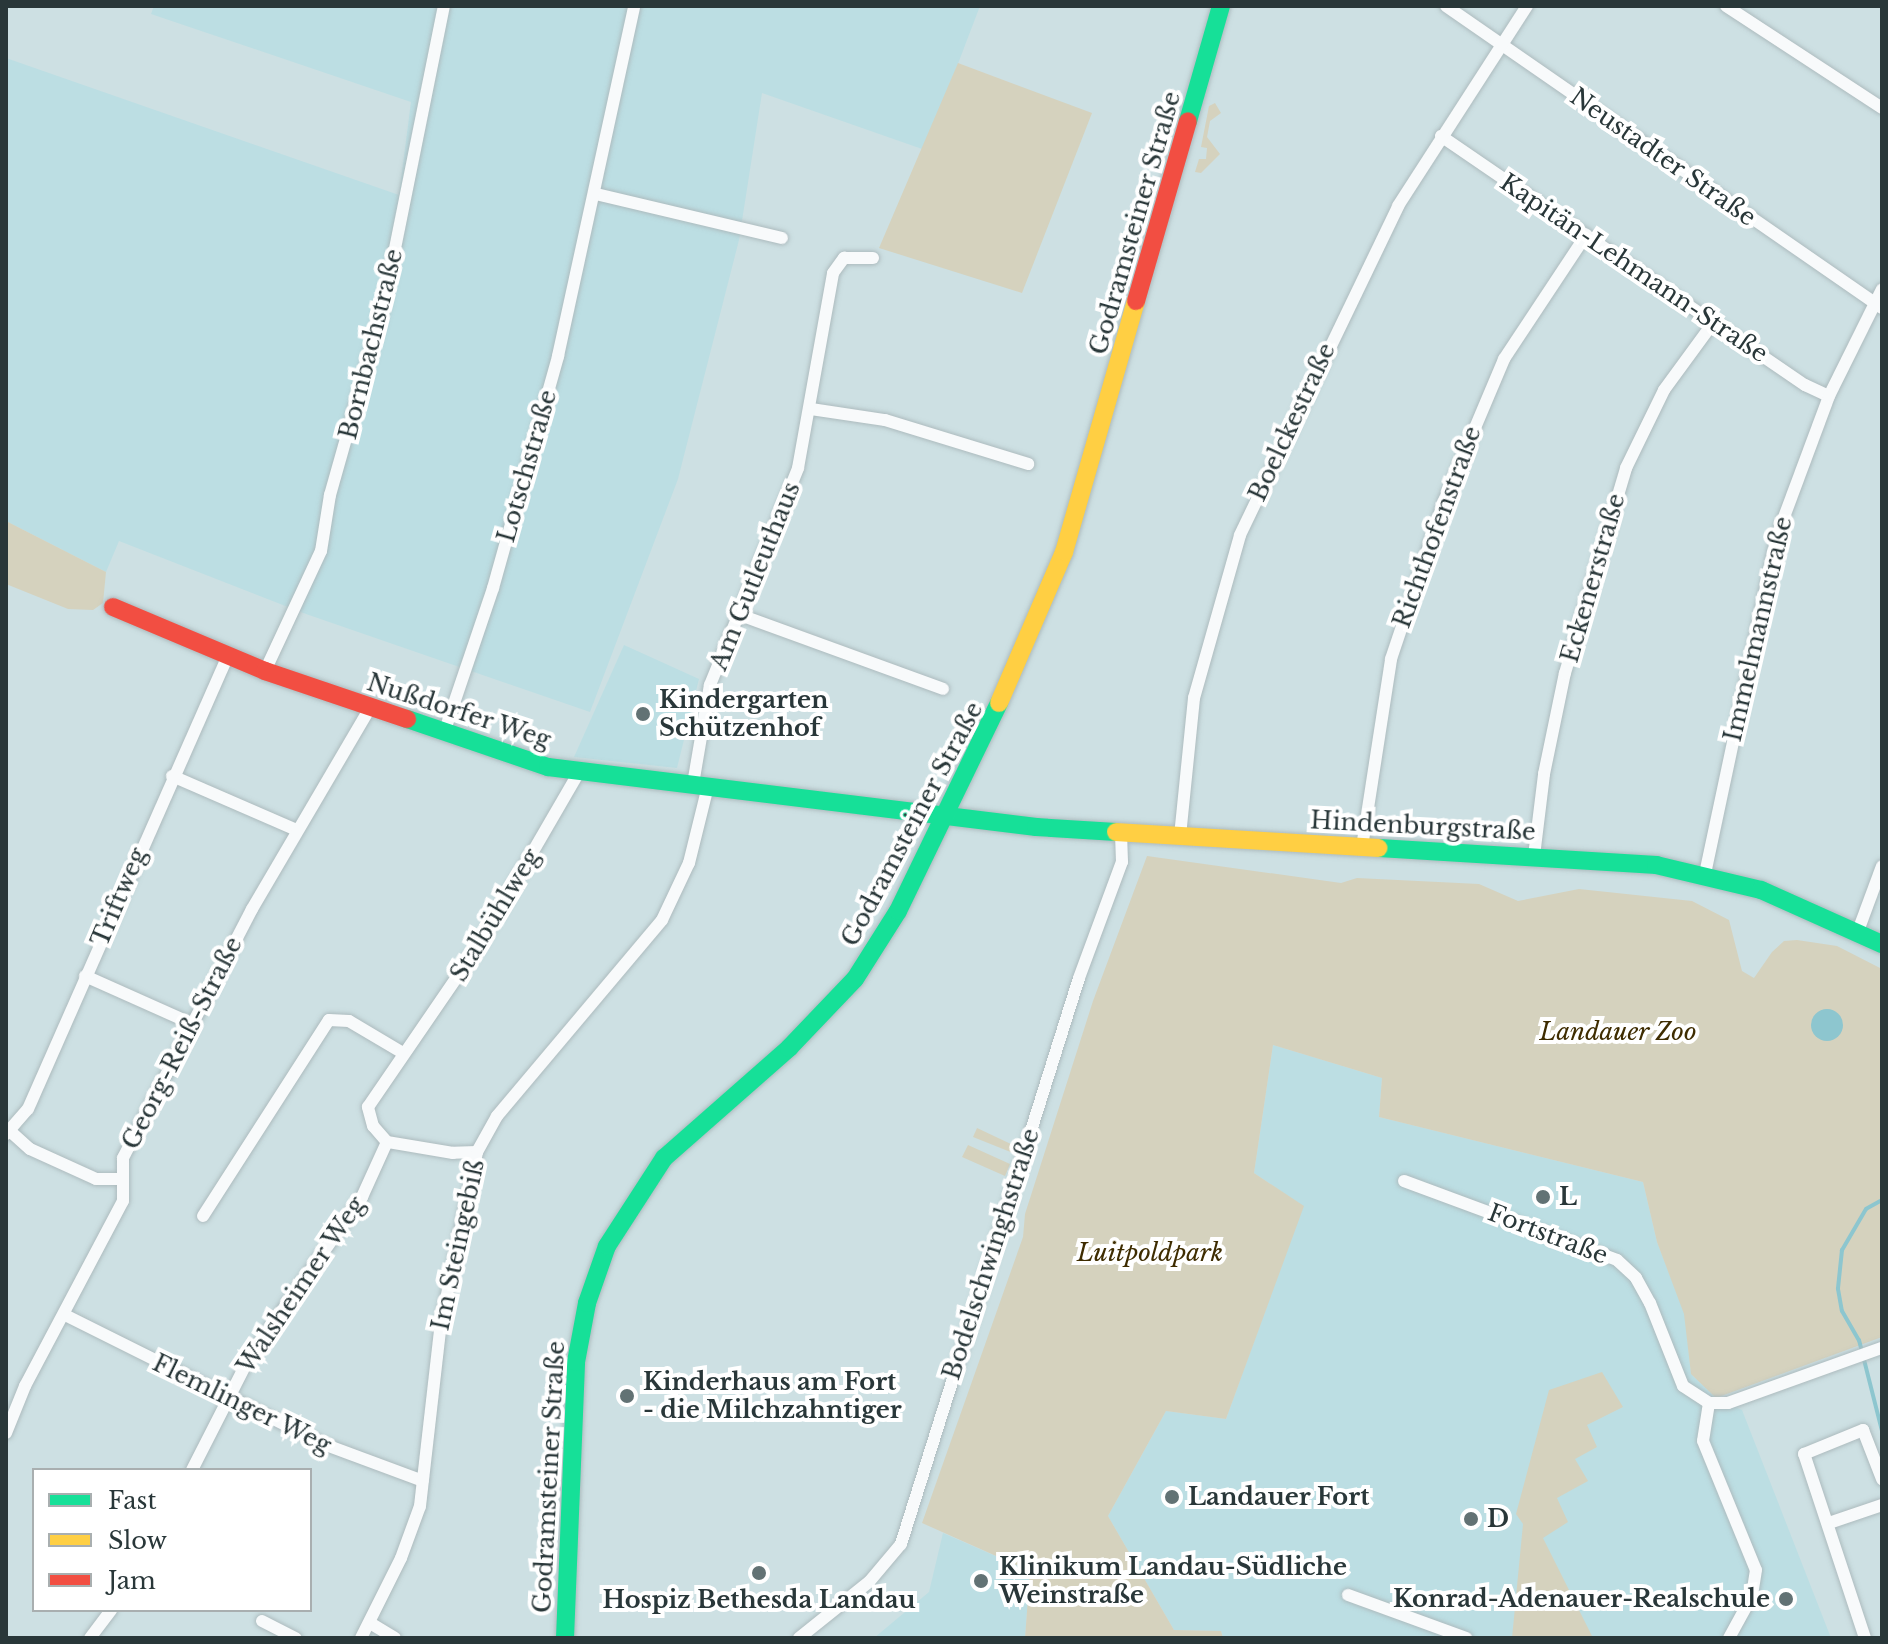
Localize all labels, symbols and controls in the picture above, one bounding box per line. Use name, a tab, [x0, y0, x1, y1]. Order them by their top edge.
street label: Neustadter Straße	[1564, 82, 1762, 232]
street label: Godramsteiner Straße	[1084, 88, 1186, 358]
street label: Kapitän-Lehmann-Straße	[1495, 168, 1773, 368]
street label: Bornbachstraße	[333, 246, 409, 442]
street label: Boelckestraße	[1243, 338, 1341, 506]
street label: Lotschstraße	[491, 386, 563, 546]
street label: Richthofenstraße	[1387, 422, 1487, 632]
street label: Am Gutleuthaus	[704, 478, 806, 674]
street label: Eckenerstraße	[1555, 490, 1631, 666]
street label: Immelmannstraße	[1718, 514, 1798, 744]
street label: Nußdorfer Weg	[363, 667, 555, 755]
place label: Kindergarten Schützenhof	[659, 686, 829, 742]
street label: Godramsteiner Straße	[835, 697, 989, 951]
marker: Kindergarten Schützenhof	[634, 705, 652, 723]
street label: Hindenburgstraße	[1309, 806, 1537, 846]
street label: Triftweg	[85, 843, 153, 951]
street label: Stalbühlweg	[444, 843, 546, 987]
street label: Georg-Reiß-Straße	[116, 932, 248, 1154]
park label: Landauer Zoo	[1539, 1018, 1697, 1046]
street label: Bodelschwinghstraße	[937, 1125, 1045, 1383]
street label: Im Steingebiß	[426, 1157, 490, 1333]
place label: L	[1559, 1183, 1577, 1211]
marker: L	[1534, 1188, 1552, 1206]
street label: Walsheimer Weg	[231, 1190, 371, 1380]
street label: Fortstraße	[1484, 1198, 1612, 1270]
park label: Luitpoldpark	[1077, 1239, 1223, 1267]
street label: Godramsteiner Straße	[527, 1340, 571, 1614]
street label: Flemlinger Weg	[147, 1348, 337, 1460]
place label: Kinderhaus am Fort - die Milchzahntiger	[643, 1368, 902, 1424]
marker: Kinderhaus am Fort - die Milchzahntiger	[618, 1387, 636, 1405]
legend	[32, 1468, 312, 1612]
place label: Landauer Fort	[1188, 1483, 1370, 1511]
text: Fast	[108, 1486, 156, 1515]
marker: Landauer Fort	[1163, 1488, 1181, 1506]
place label: D	[1487, 1505, 1509, 1533]
marker: D	[1462, 1510, 1480, 1528]
text: Slow	[108, 1526, 167, 1555]
place label: Klinikum Landau-Südliche Weinstraße	[999, 1553, 1347, 1609]
marker: Hospiz Bethesda Landau	[750, 1564, 768, 1582]
text: Jam	[108, 1566, 156, 1595]
marker: Klinikum Landau-Südliche Weinstraße	[970, 1570, 992, 1592]
place label: Konrad-Adenauer-Realschule	[1393, 1585, 1770, 1613]
place label: Hospiz Bethesda Landau	[603, 1586, 915, 1614]
marker: Konrad-Adenauer-Realschule	[1777, 1590, 1795, 1608]

